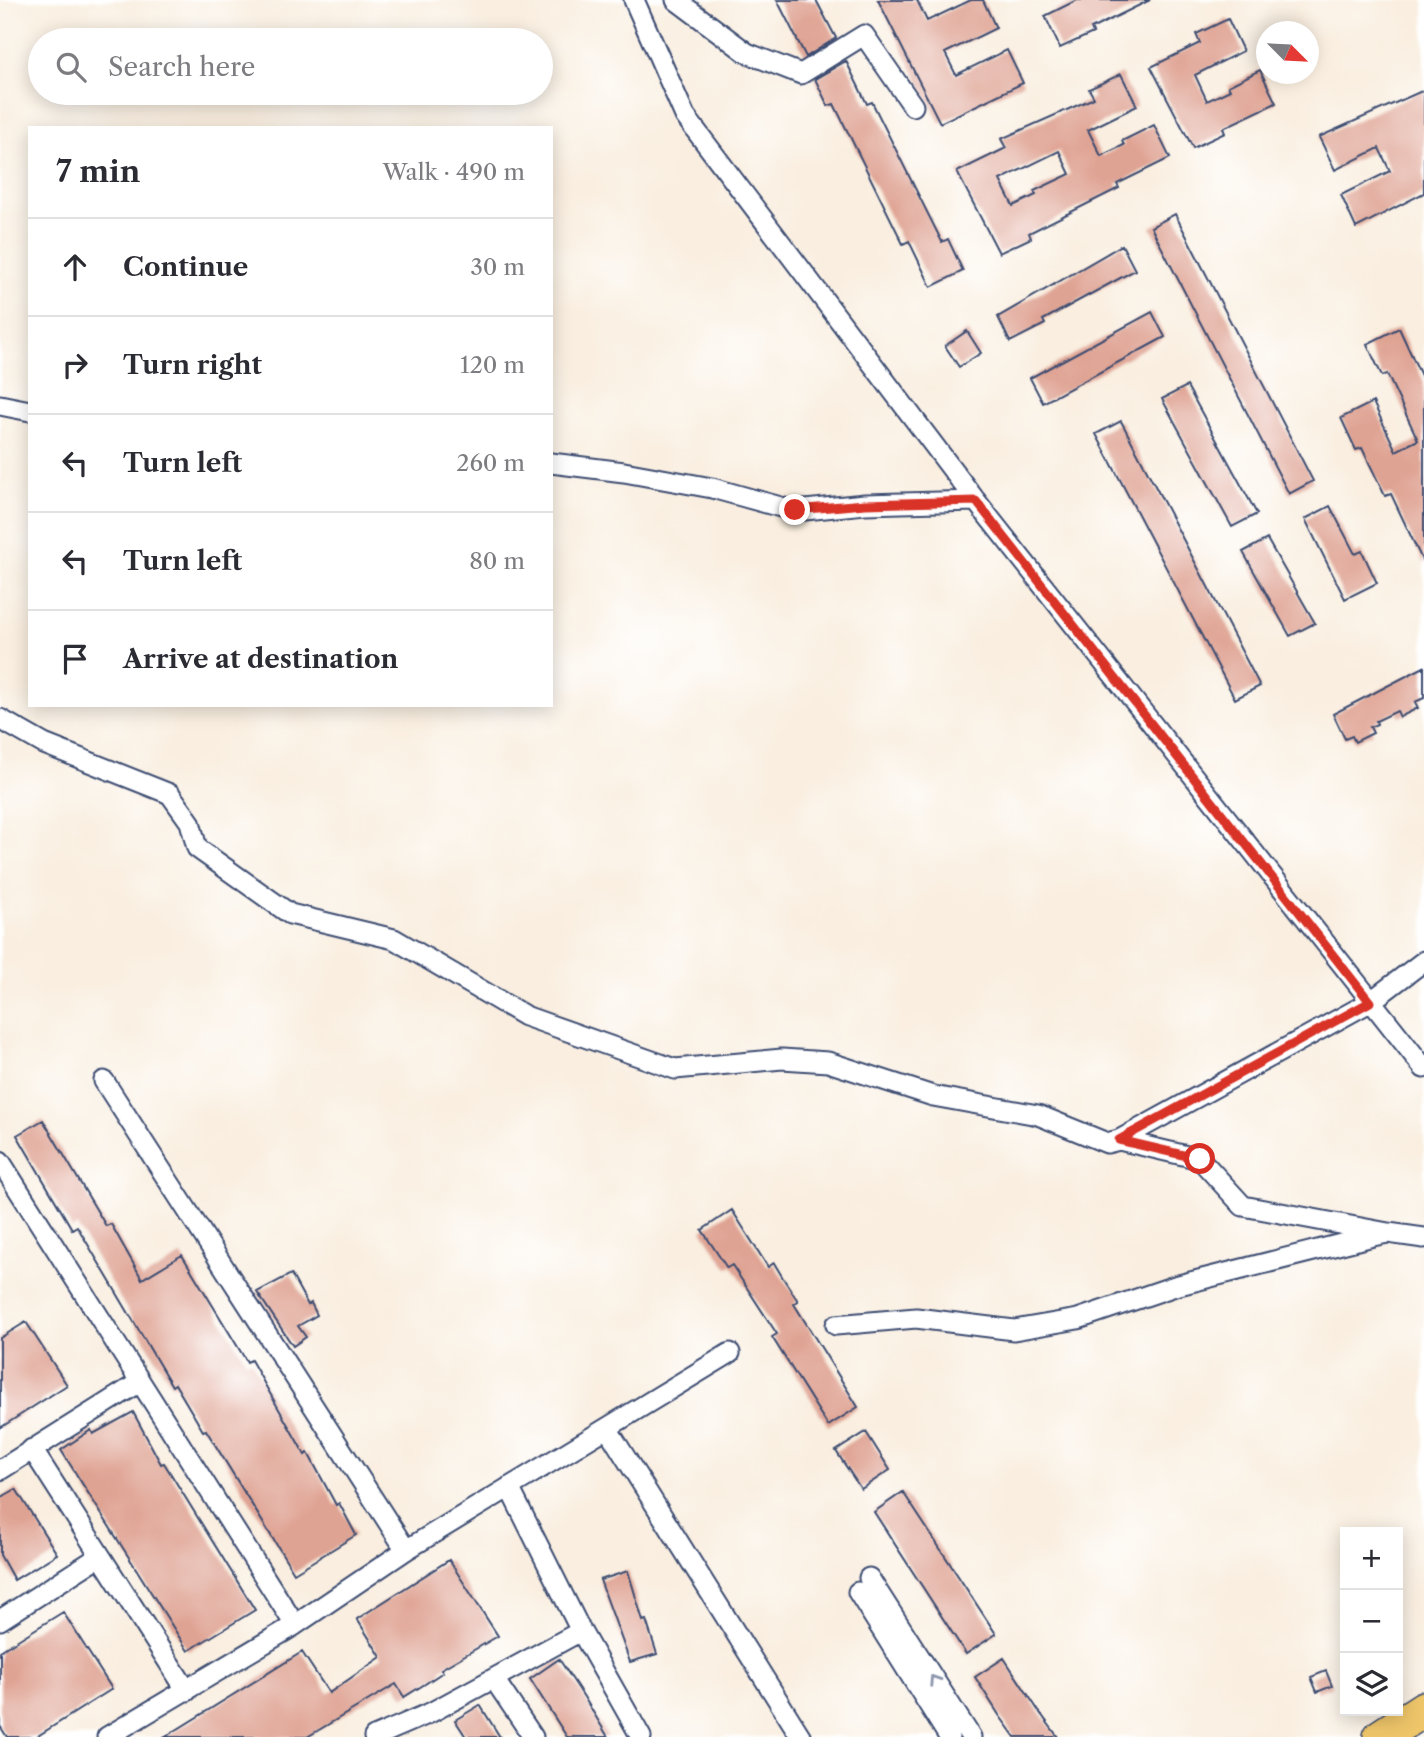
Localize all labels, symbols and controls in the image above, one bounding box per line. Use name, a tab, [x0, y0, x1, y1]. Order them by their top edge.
north arrow	[1256, 21, 1319, 84]
search box	[28, 28, 553, 105]
icon: search	[52, 48, 90, 86]
text: Search here	[108, 51, 255, 83]
text: 7 min	[56, 153, 140, 190]
text: Walk · 490 m	[382, 158, 525, 186]
icon: ahead	[56, 248, 94, 286]
text: Continue	[123, 251, 248, 283]
text: 30 m	[470, 253, 525, 281]
icon: right	[56, 346, 94, 384]
text: Turn right	[123, 349, 262, 381]
text: 120 m	[460, 351, 525, 379]
icon: left	[56, 444, 94, 482]
text: Turn left	[123, 447, 242, 479]
text: 260 m	[456, 449, 525, 477]
route end	[779, 494, 810, 525]
icon: left	[56, 542, 94, 580]
text: Turn left	[123, 545, 242, 577]
text: 80 m	[469, 547, 525, 575]
icon: arrive	[56, 640, 94, 678]
text: Arrive at destination	[123, 643, 398, 675]
route start	[1184, 1143, 1215, 1174]
map controls	[1340, 1527, 1403, 1716]
button: +	[1340, 1527, 1403, 1590]
button: −	[1340, 1590, 1403, 1653]
button: layers	[1340, 1653, 1403, 1716]
one-way arrow	[930, 1674, 943, 1687]

